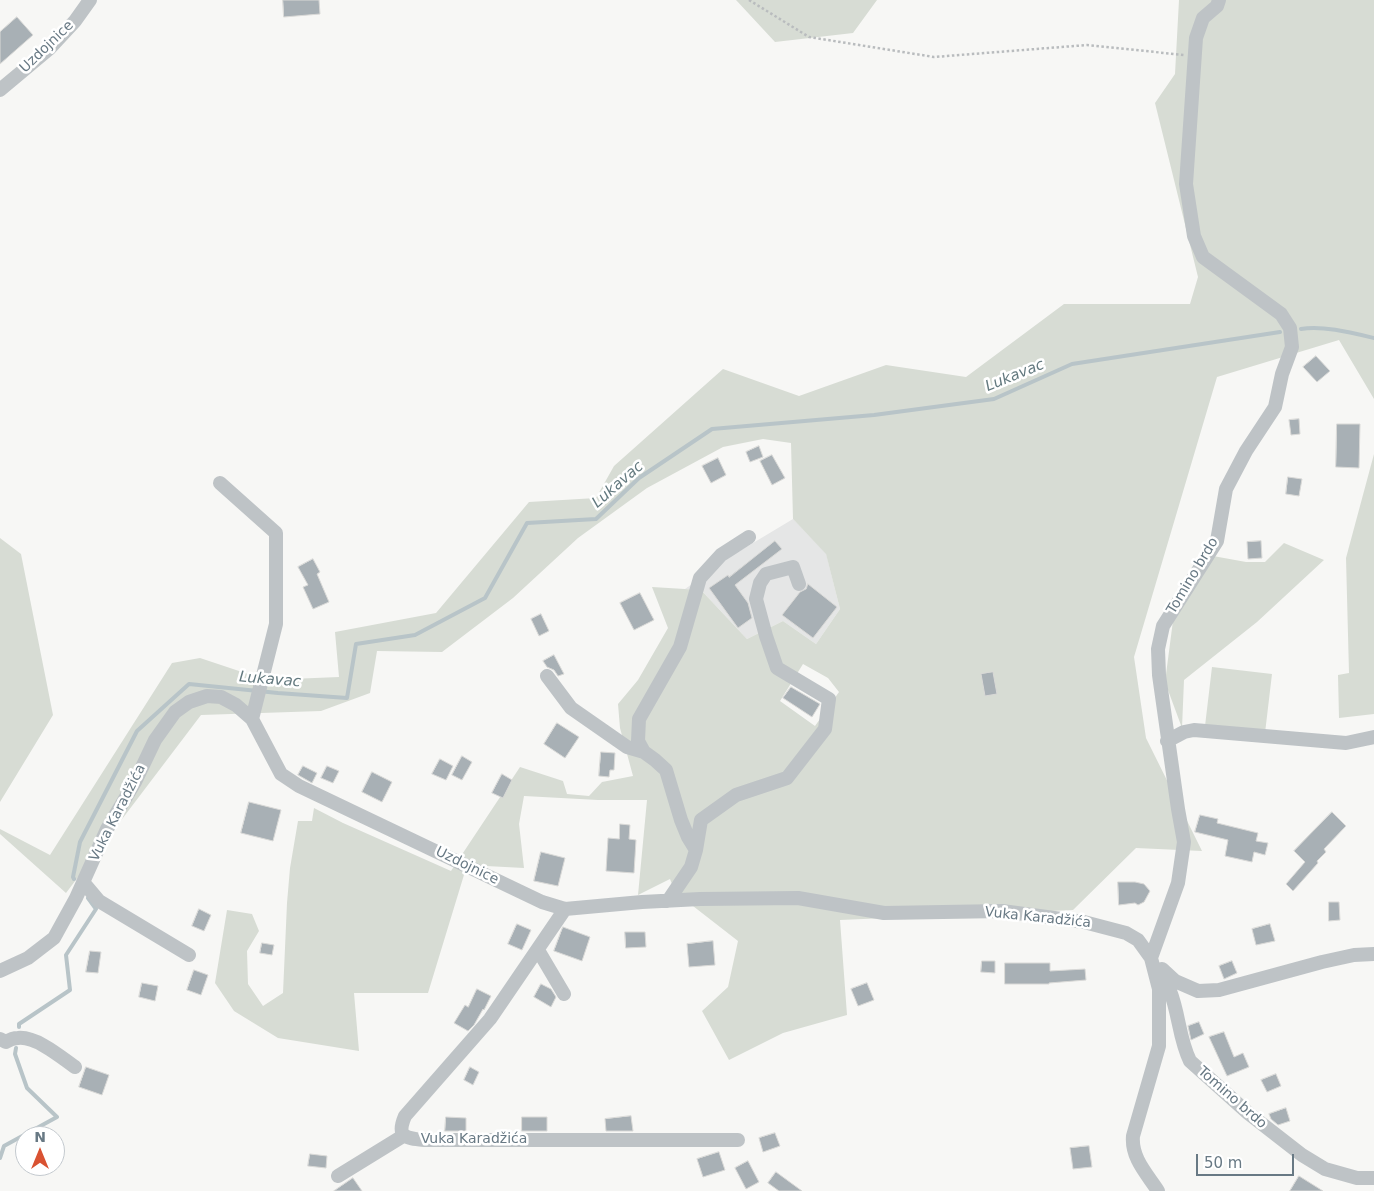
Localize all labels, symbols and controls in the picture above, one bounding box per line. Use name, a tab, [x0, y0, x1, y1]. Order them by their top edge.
street label: Uzdojnice	[17, 17, 77, 77]
water label: Lukavac	[983, 356, 1047, 396]
water label: Lukavac	[589, 458, 647, 512]
street label: Tomino brdo	[1164, 535, 1222, 617]
water label: Lukavac	[238, 668, 302, 692]
street label: Vuka Karadžića	[86, 762, 150, 864]
street label: Uzdojnice	[433, 844, 501, 888]
street label: Vuka Karadžića	[984, 904, 1092, 932]
street label: Tomino brdo	[1194, 1063, 1270, 1133]
north arrow	[15, 1126, 65, 1176]
text: N	[34, 1129, 46, 1145]
street label: Vuka Karadžića	[421, 1131, 527, 1147]
scale bar	[1199, 1144, 1296, 1176]
text: 50 m	[1204, 1154, 1242, 1172]

